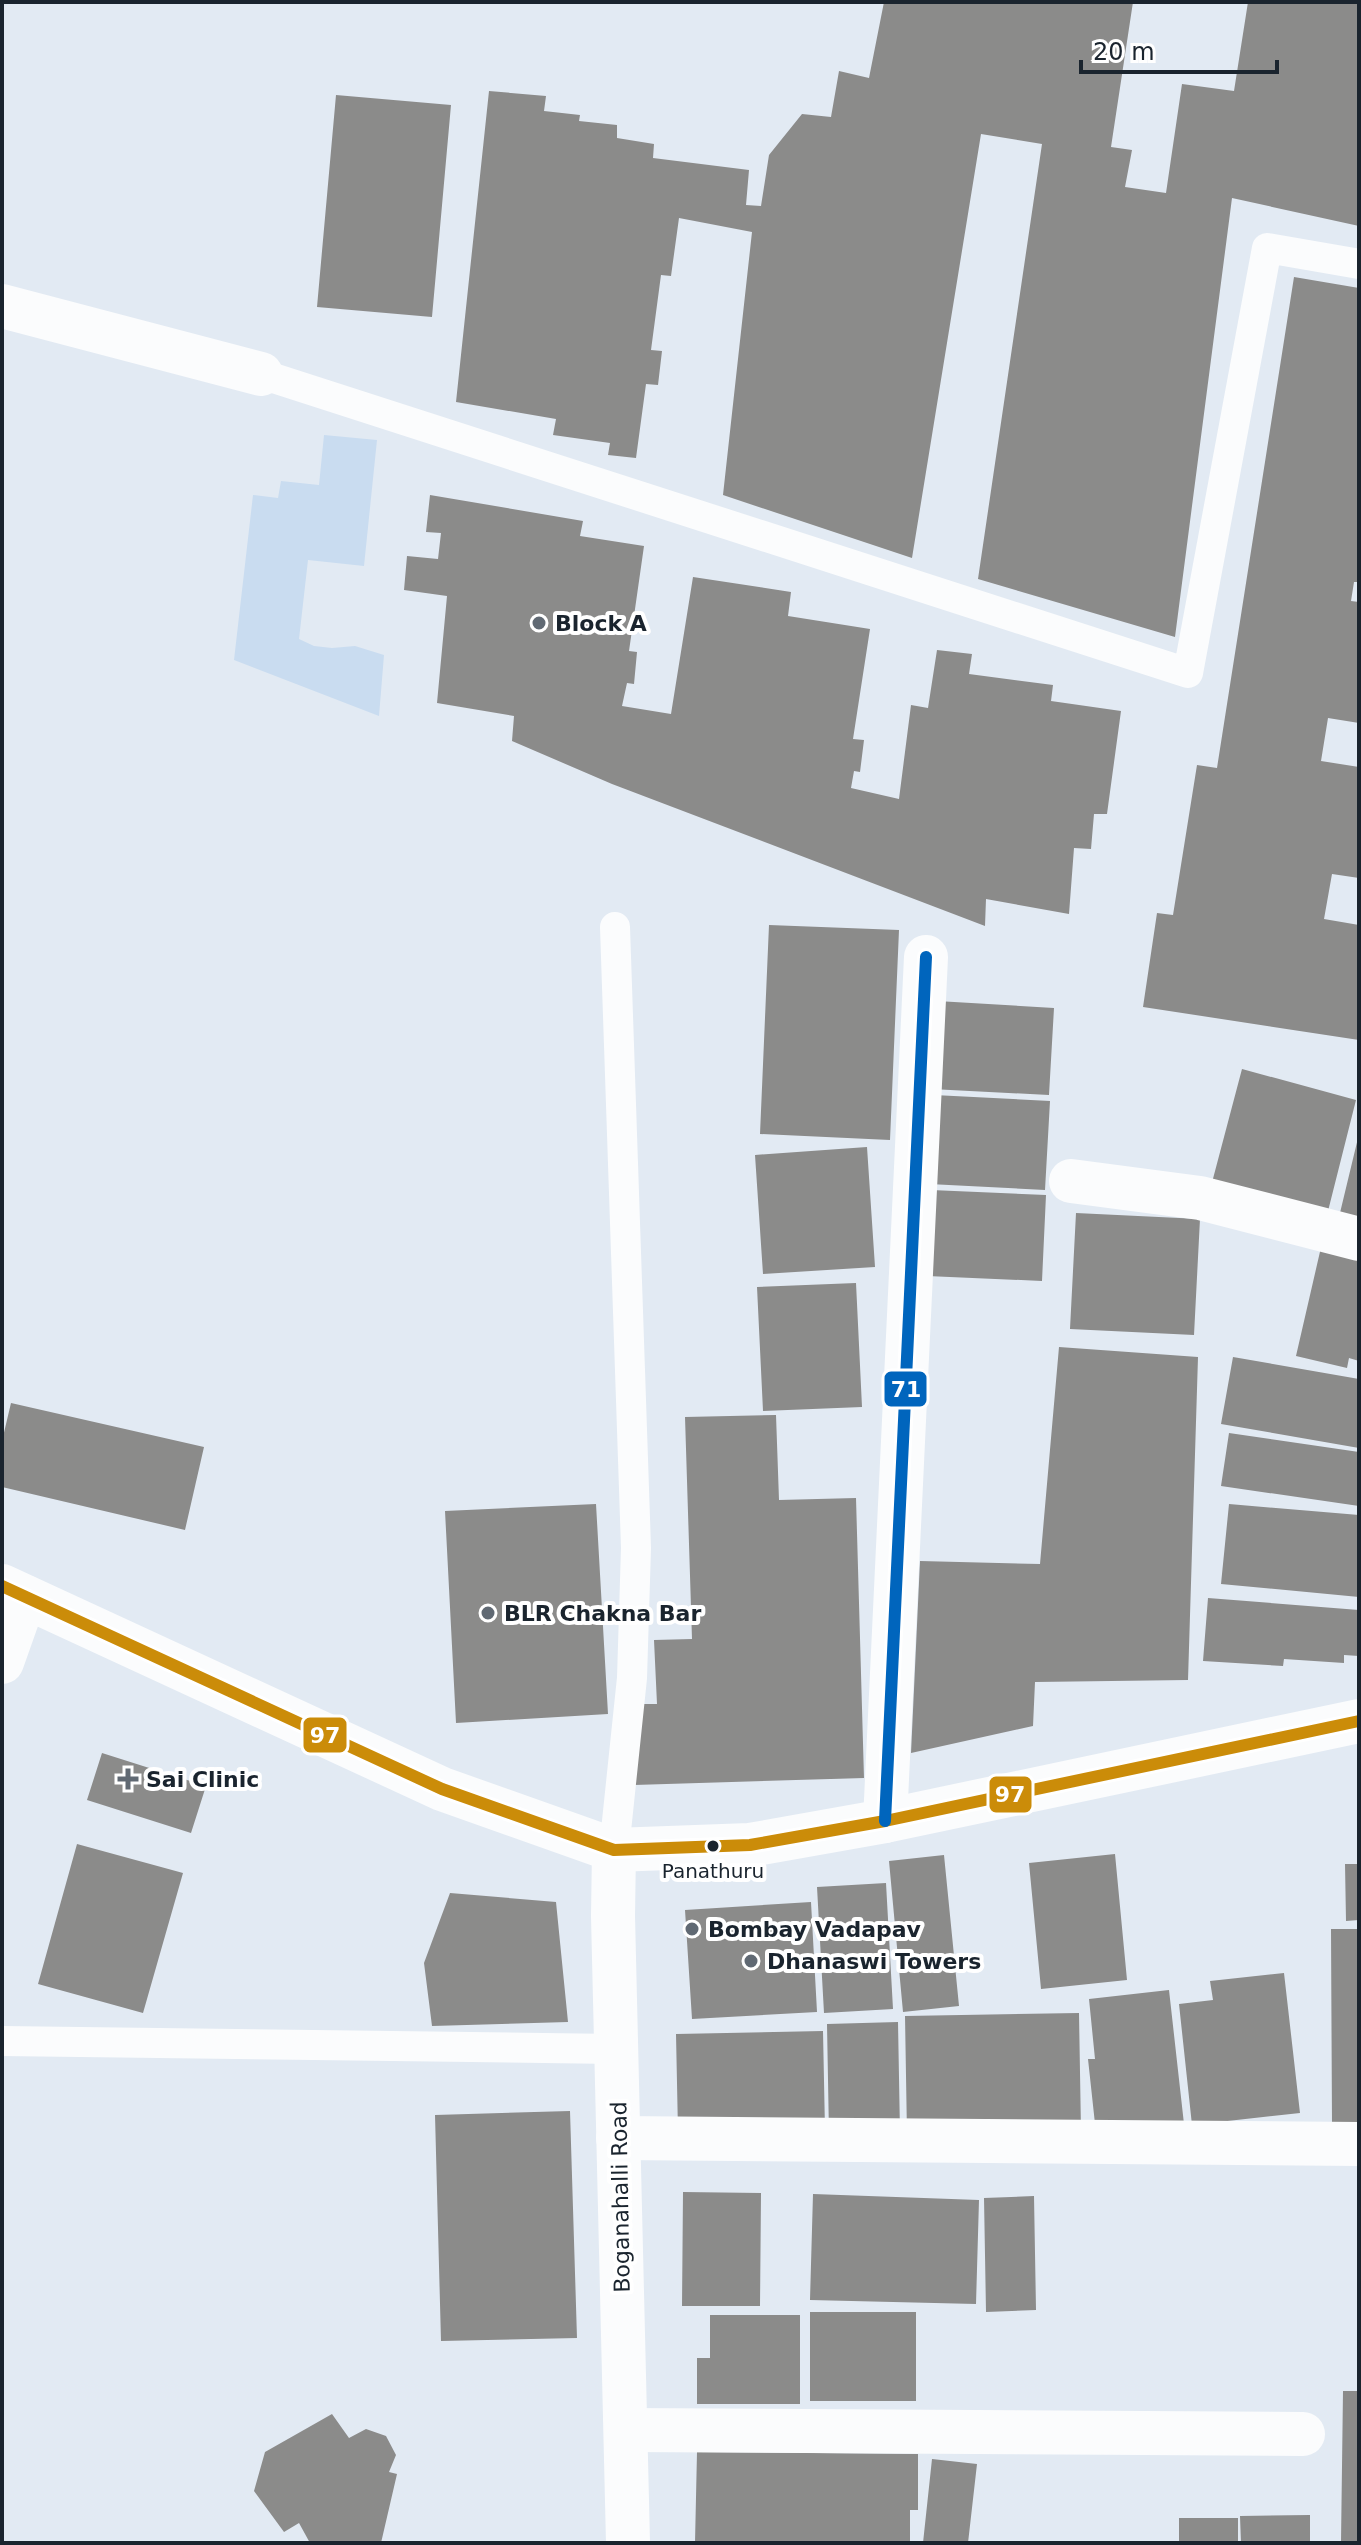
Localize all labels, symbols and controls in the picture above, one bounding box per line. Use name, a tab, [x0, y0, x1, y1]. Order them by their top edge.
scale bar	[1081, 24, 1277, 74]
text: 20 m	[1093, 38, 1155, 66]
place label: Block A	[555, 611, 647, 636]
marker: Block A	[530, 614, 548, 632]
line badge: 71	[883, 1370, 928, 1408]
text: 71	[891, 1377, 921, 1402]
place label: BLR Chakna Bar	[504, 1601, 701, 1626]
marker: BLR Chakna Bar	[479, 1604, 497, 1622]
line badge: 97	[302, 1716, 348, 1754]
text: 97	[310, 1723, 340, 1748]
place label: Sai Clinic	[146, 1767, 259, 1792]
marker: Sai Clinic	[117, 1768, 139, 1790]
line badge: 97	[988, 1775, 1033, 1814]
text: 97	[995, 1782, 1025, 1807]
marker: Panathuru	[705, 1838, 721, 1854]
place label: Panathuru	[662, 1859, 764, 1883]
place label: Bombay Vadapav	[708, 1917, 922, 1942]
marker: Bombay Vadapav	[683, 1920, 701, 1938]
place label: Dhanaswi Towers	[767, 1949, 981, 1974]
marker: Dhanaswi Towers	[742, 1952, 760, 1970]
street label: Boganahalli Road	[606, 2101, 635, 2293]

